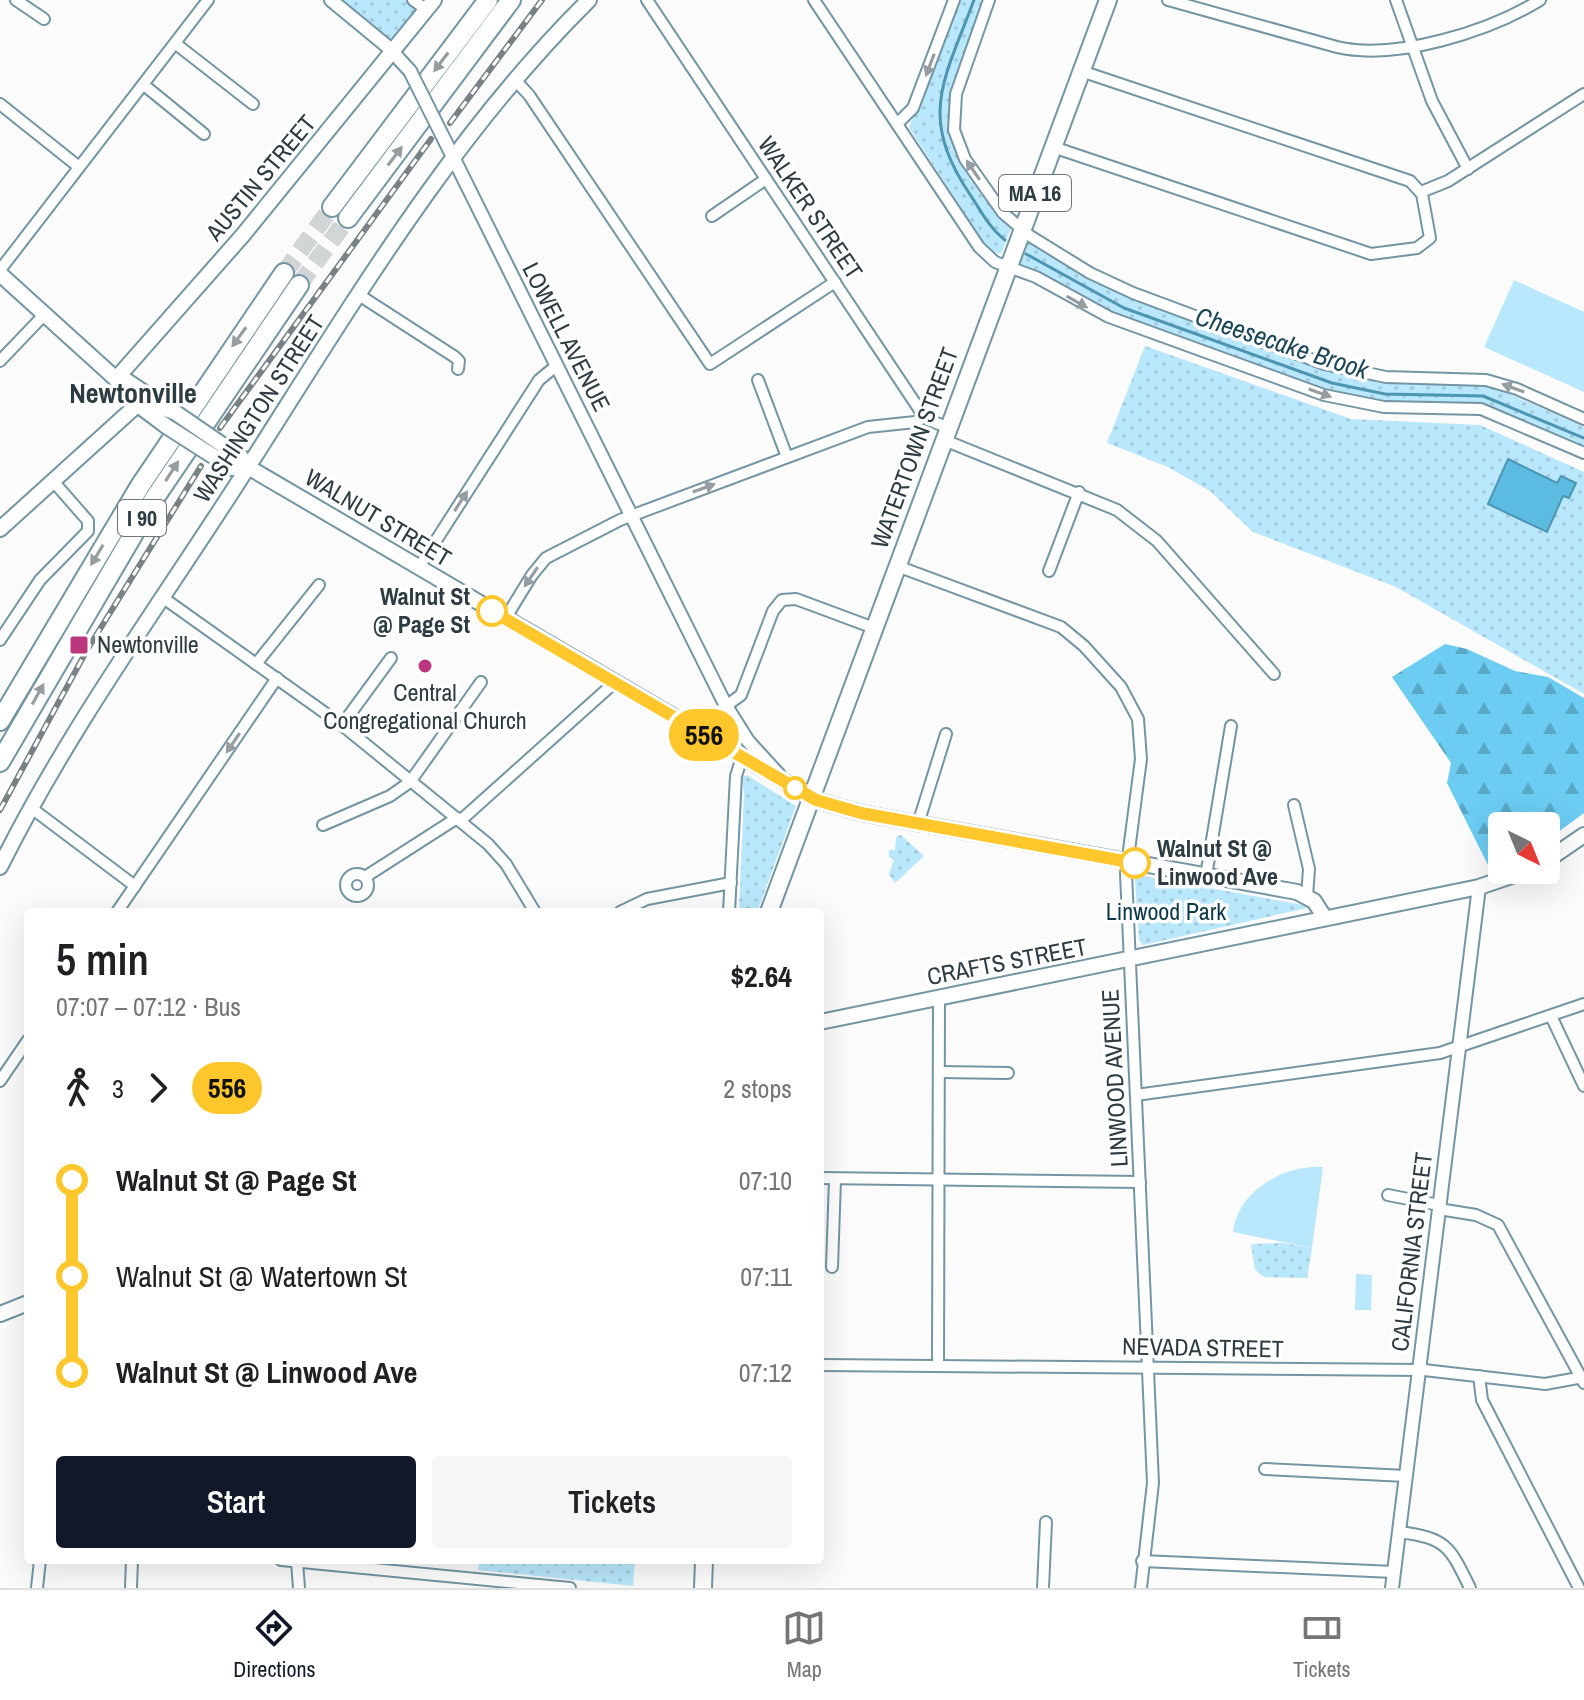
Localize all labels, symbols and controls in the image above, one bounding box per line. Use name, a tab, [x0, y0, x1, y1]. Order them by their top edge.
one-way arrow	[433, 52, 449, 73]
one-way arrow	[923, 53, 936, 77]
street label: AUSTIN STREET	[197, 108, 322, 248]
street label: WALKER STREET	[751, 130, 870, 285]
one-way arrow	[386, 145, 402, 166]
one-way arrow	[965, 159, 980, 180]
road number: MA 16	[999, 175, 1071, 211]
street label: LOWELL AVENUE	[516, 257, 618, 416]
one-way arrow	[1066, 294, 1088, 308]
water label: Cheesecake Brook	[1191, 298, 1374, 387]
street label: WASHINGTON STREET	[185, 308, 331, 508]
one-way arrow	[231, 326, 247, 347]
street label: WATERTOWN STREET	[863, 343, 965, 552]
district label: Newtonville	[69, 374, 197, 412]
one-way arrow	[1501, 381, 1525, 394]
one-way arrow	[1309, 388, 1333, 400]
one-way arrow	[164, 460, 179, 482]
street label: WALNUT STREET	[299, 461, 458, 573]
one-way arrow	[692, 481, 716, 494]
one-way arrow	[454, 490, 468, 512]
road number: I 90	[118, 500, 166, 536]
one-way arrow	[90, 544, 104, 566]
one-way arrow	[524, 567, 539, 588]
place label: Walnut St @ Page St	[373, 580, 470, 640]
marker: Walnut St @ Page St	[477, 596, 507, 626]
place label: Newtonville	[97, 628, 199, 660]
marker: Newtonville	[68, 634, 90, 656]
marker: Central Congregational Church	[416, 657, 434, 675]
place label: Central Congregational Church	[323, 676, 527, 736]
one-way arrow	[31, 682, 44, 705]
line badge: 556	[658, 709, 750, 761]
text: 556	[685, 716, 723, 754]
one-way arrow	[226, 732, 241, 753]
unlabelled marker	[784, 777, 806, 799]
north arrow	[1488, 812, 1560, 884]
map controls	[1488, 812, 1560, 884]
place label: Walnut St @ Linwood Ave	[1157, 832, 1278, 892]
marker: Walnut St @ Linwood Ave	[1120, 848, 1150, 878]
park label: Linwood Park	[1106, 895, 1226, 927]
text: 5 min	[56, 929, 149, 989]
street label: CRAFTS STREET	[924, 930, 1089, 992]
text: $2.64	[730, 956, 792, 996]
street label: LINWOOD AVENUE	[1093, 988, 1135, 1168]
text: 07:07 – 07:12 · Bus	[56, 989, 241, 1024]
icon: walk	[56, 1066, 100, 1110]
icon: forward	[136, 1066, 180, 1110]
text: 556	[208, 1069, 246, 1107]
text: 3	[112, 1071, 124, 1106]
text: 2 stops	[723, 1071, 792, 1106]
street label: CALIFORNIA STREET	[1383, 1151, 1439, 1353]
text: Walnut St @ Page St	[116, 1160, 356, 1200]
text: 07:10	[739, 1163, 792, 1198]
text: Walnut St @ Watertown St	[116, 1256, 407, 1296]
text: 07:11	[740, 1259, 792, 1294]
street label: NEVADA STREET	[1122, 1330, 1284, 1364]
text: Walnut St @ Linwood Ave	[116, 1352, 418, 1392]
text: 07:12	[739, 1355, 792, 1390]
button: Start	[56, 1456, 416, 1548]
button: Tickets	[432, 1456, 792, 1548]
tab: Directions	[233, 1606, 316, 1684]
tab: Map	[782, 1606, 826, 1684]
tab: Tickets	[1293, 1606, 1351, 1684]

